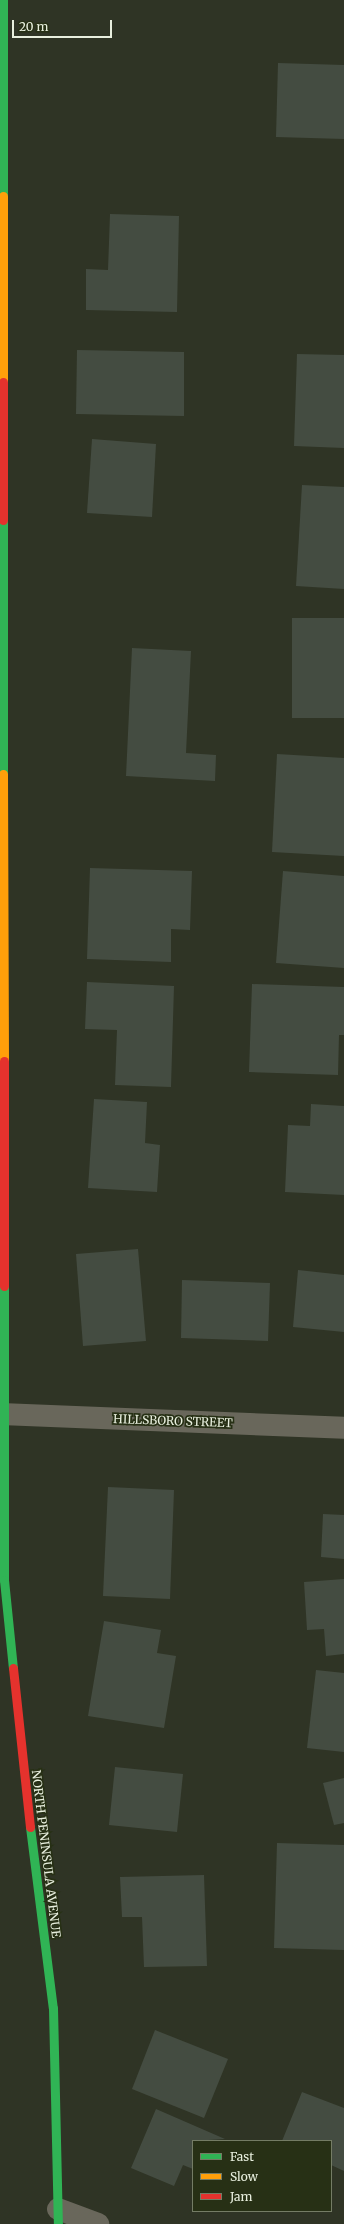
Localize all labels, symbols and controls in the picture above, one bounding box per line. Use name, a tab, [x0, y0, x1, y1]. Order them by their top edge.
scale bar	[14, 12, 114, 38]
text: 20 m	[19, 19, 48, 34]
street label: HILLSBORO STREET	[113, 1412, 233, 1430]
street label: NORTH PENINSULA AVENUE	[29, 1769, 63, 1939]
legend	[192, 2140, 332, 2212]
text: Fast	[230, 2149, 254, 2164]
text: Slow	[230, 2169, 258, 2184]
text: Jam	[230, 2189, 252, 2204]

